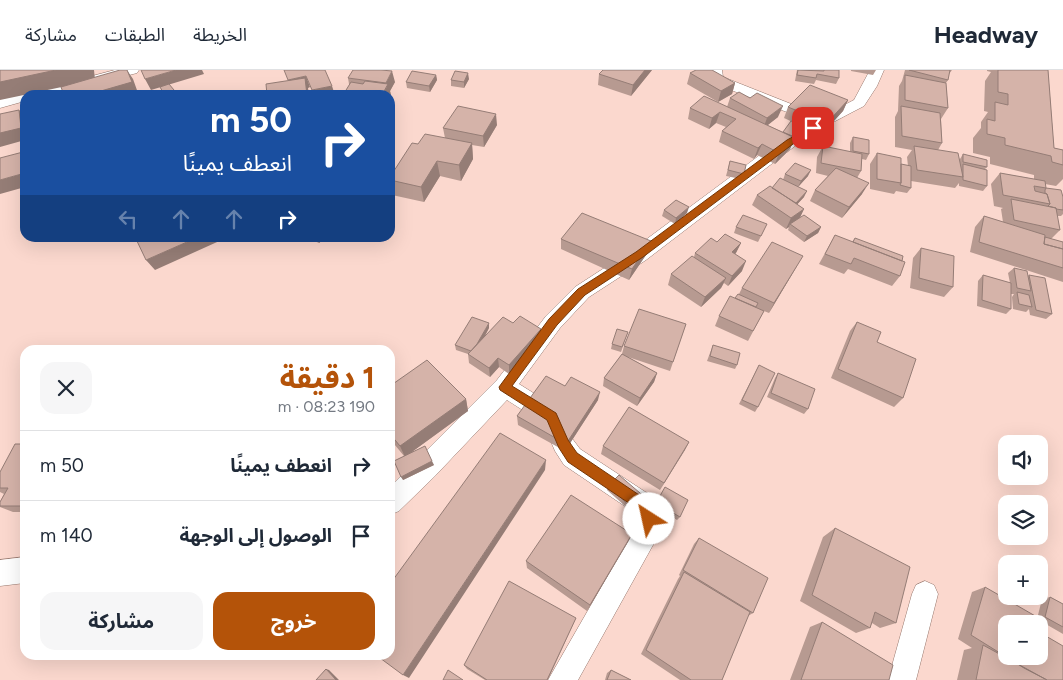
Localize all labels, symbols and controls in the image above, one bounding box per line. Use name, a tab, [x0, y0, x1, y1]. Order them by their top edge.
text: Headway	[934, 20, 1038, 49]
text: مشاركة	[25, 24, 77, 46]
text: الطبقات	[105, 24, 165, 46]
text: الخريطة	[193, 24, 247, 46]
text: 50 m	[210, 99, 292, 141]
pin	[792, 107, 834, 149]
icon: right	[310, 110, 375, 175]
icon: arrive	[799, 114, 827, 142]
text: انعطف يمينًا	[183, 150, 292, 177]
icon: left	[114, 205, 142, 233]
icon: ahead	[167, 205, 195, 233]
icon: ahead	[220, 205, 248, 233]
icon: right	[273, 205, 301, 233]
text: 1 دقيقة	[280, 359, 375, 396]
button: close	[40, 362, 92, 414]
text: 190 m · 08:23	[278, 397, 375, 416]
map controls	[998, 435, 1048, 665]
button: sound	[998, 435, 1048, 485]
icon: right	[347, 452, 375, 480]
text: 50 m	[40, 454, 84, 477]
text: انعطف يمينًا	[230, 454, 332, 477]
position arrow	[622, 492, 674, 544]
button: layers	[998, 495, 1048, 545]
icon: arrive	[347, 522, 375, 550]
text: 140 m	[40, 524, 93, 547]
text: الوصول إلى الوجهة	[179, 524, 332, 547]
button: +	[998, 555, 1048, 605]
button: مشاركة	[40, 592, 203, 650]
button: خروج	[213, 592, 375, 650]
button: −	[998, 615, 1048, 665]

